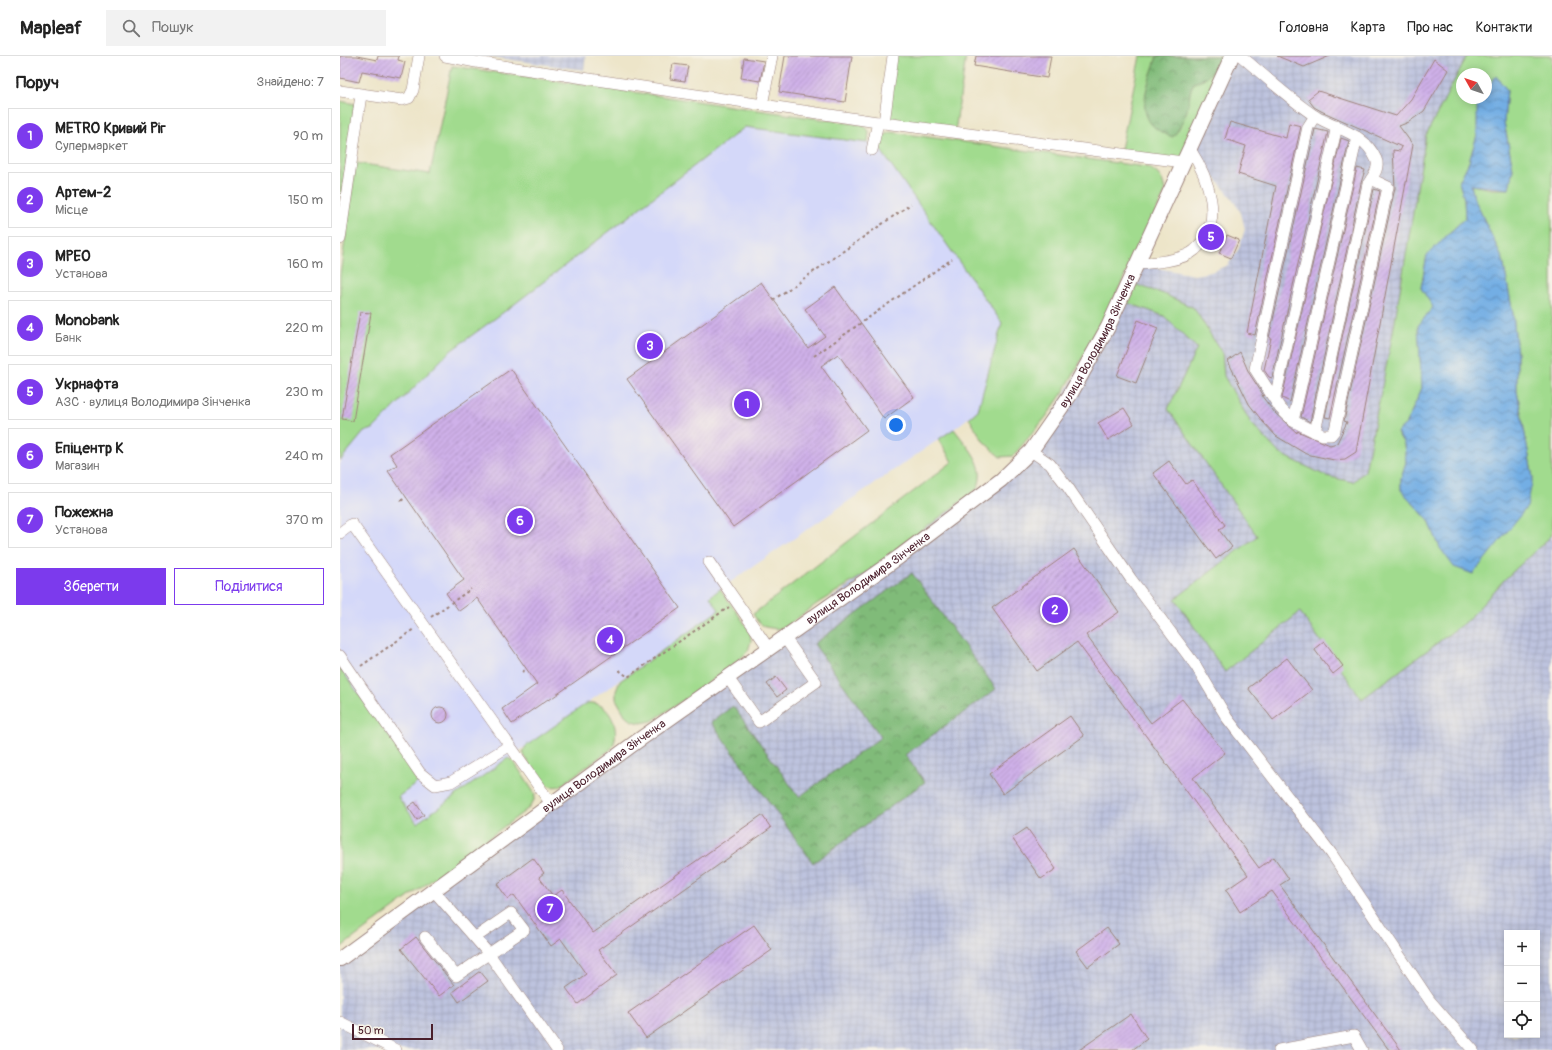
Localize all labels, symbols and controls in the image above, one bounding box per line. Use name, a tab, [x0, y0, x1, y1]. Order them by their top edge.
search box	[106, 10, 386, 46]
text: Mapleaf	[20, 16, 82, 40]
icon: search	[120, 17, 142, 39]
text: Пошук	[152, 18, 194, 37]
text: Головна	[1279, 19, 1329, 36]
text: Карта	[1351, 19, 1385, 36]
text: Про нас	[1407, 19, 1453, 36]
text: Контакти	[1475, 19, 1532, 36]
north arrow	[1456, 68, 1492, 104]
text: Поруч	[16, 72, 59, 93]
text: Знайдено: 7	[257, 74, 324, 90]
text: METRO Кривий Ріг	[55, 119, 166, 138]
text: 1	[27, 128, 33, 144]
text: 90 m	[293, 128, 323, 144]
text: Супермаркет	[55, 138, 128, 154]
text: Артем-2	[55, 183, 111, 202]
text: 2	[26, 192, 34, 208]
text: 150 m	[288, 192, 323, 208]
text: Місце	[55, 202, 88, 218]
pin: 5	[1198, 222, 1224, 252]
text: МРЕО	[55, 247, 91, 266]
text: 3	[26, 256, 34, 272]
text: 160 m	[287, 256, 323, 272]
text: Установа	[55, 266, 108, 282]
street label: вулиця Володимира Зінченка	[1056, 271, 1139, 411]
text: Monobank	[55, 311, 119, 330]
text: 4	[26, 320, 34, 336]
text: 220 m	[285, 320, 323, 336]
text: Банк	[55, 330, 82, 346]
pin: 3	[637, 331, 663, 361]
text: Укрнафта	[55, 375, 118, 394]
text: 5	[26, 384, 34, 400]
text: 230 m	[286, 384, 323, 400]
pin: 1	[734, 389, 760, 419]
text: АЗС · вулиця Володимира Зінченка	[55, 394, 251, 410]
your location	[886, 415, 906, 435]
text: Епіцентр К	[55, 439, 124, 458]
text: 6	[26, 448, 34, 464]
text: 240 m	[285, 448, 323, 464]
text: Магазин	[55, 458, 99, 474]
text: Пожежна	[55, 503, 113, 522]
pin: 6	[507, 506, 533, 536]
text: 7	[27, 512, 33, 528]
text: 370 m	[286, 512, 323, 528]
text: Установа	[55, 522, 108, 538]
street label: вулиця Володимира Зінченка	[803, 528, 933, 628]
button: Зберегти	[16, 568, 166, 605]
button: Поділитися	[174, 568, 324, 605]
pin: 2	[1042, 595, 1068, 625]
pin: 4	[597, 625, 623, 655]
street label: вулиця Володимира Зінченка	[539, 716, 669, 816]
pin: 7	[537, 894, 563, 924]
map controls	[1504, 930, 1540, 1038]
button: +	[1504, 930, 1540, 966]
button: −	[1504, 966, 1540, 1002]
button: locate	[1504, 1002, 1540, 1038]
scale bar	[352, 1022, 433, 1041]
text: 50 m	[358, 1024, 384, 1037]

